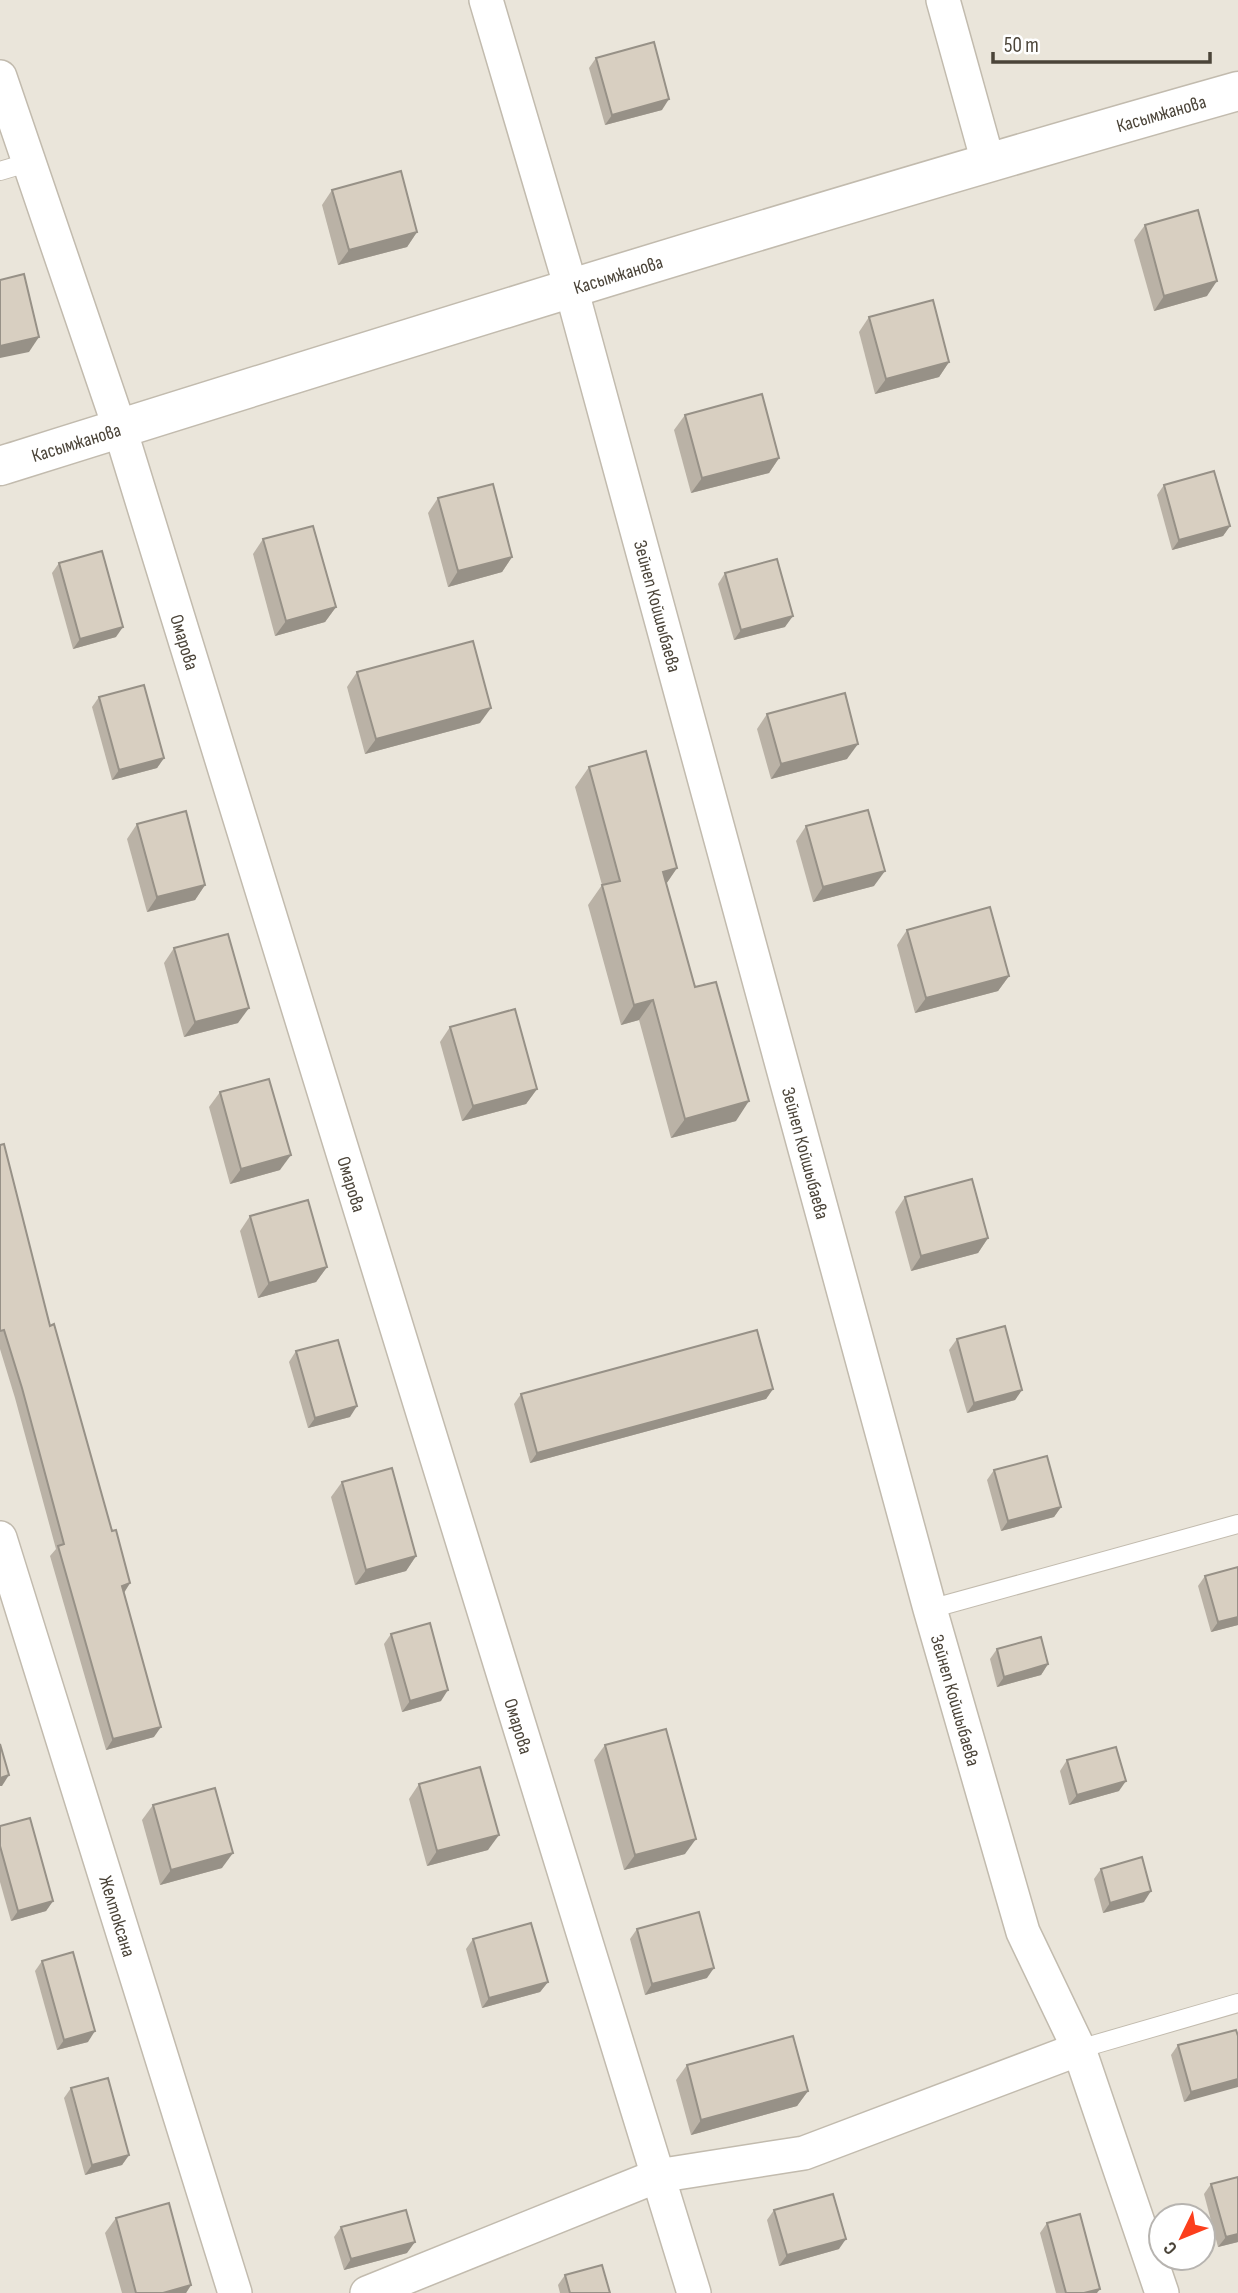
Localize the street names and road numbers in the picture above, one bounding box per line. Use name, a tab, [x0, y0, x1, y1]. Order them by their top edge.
street label: Касымжанова	[1114, 91, 1209, 138]
street label: Касымжанова	[571, 251, 666, 300]
street label: Касымжанова	[29, 419, 124, 468]
street label: Зейнеп Койшыбаева	[628, 538, 685, 675]
street label: Омарова	[164, 612, 203, 673]
street label: Зейнеп Койшыбаева	[776, 1085, 833, 1222]
street label: Омарова	[331, 1154, 370, 1215]
street label: Зейнеп Койшыбаева	[925, 1632, 984, 1769]
street label: Омарова	[498, 1696, 537, 1757]
street label: Желтоксана	[93, 1873, 140, 1960]

